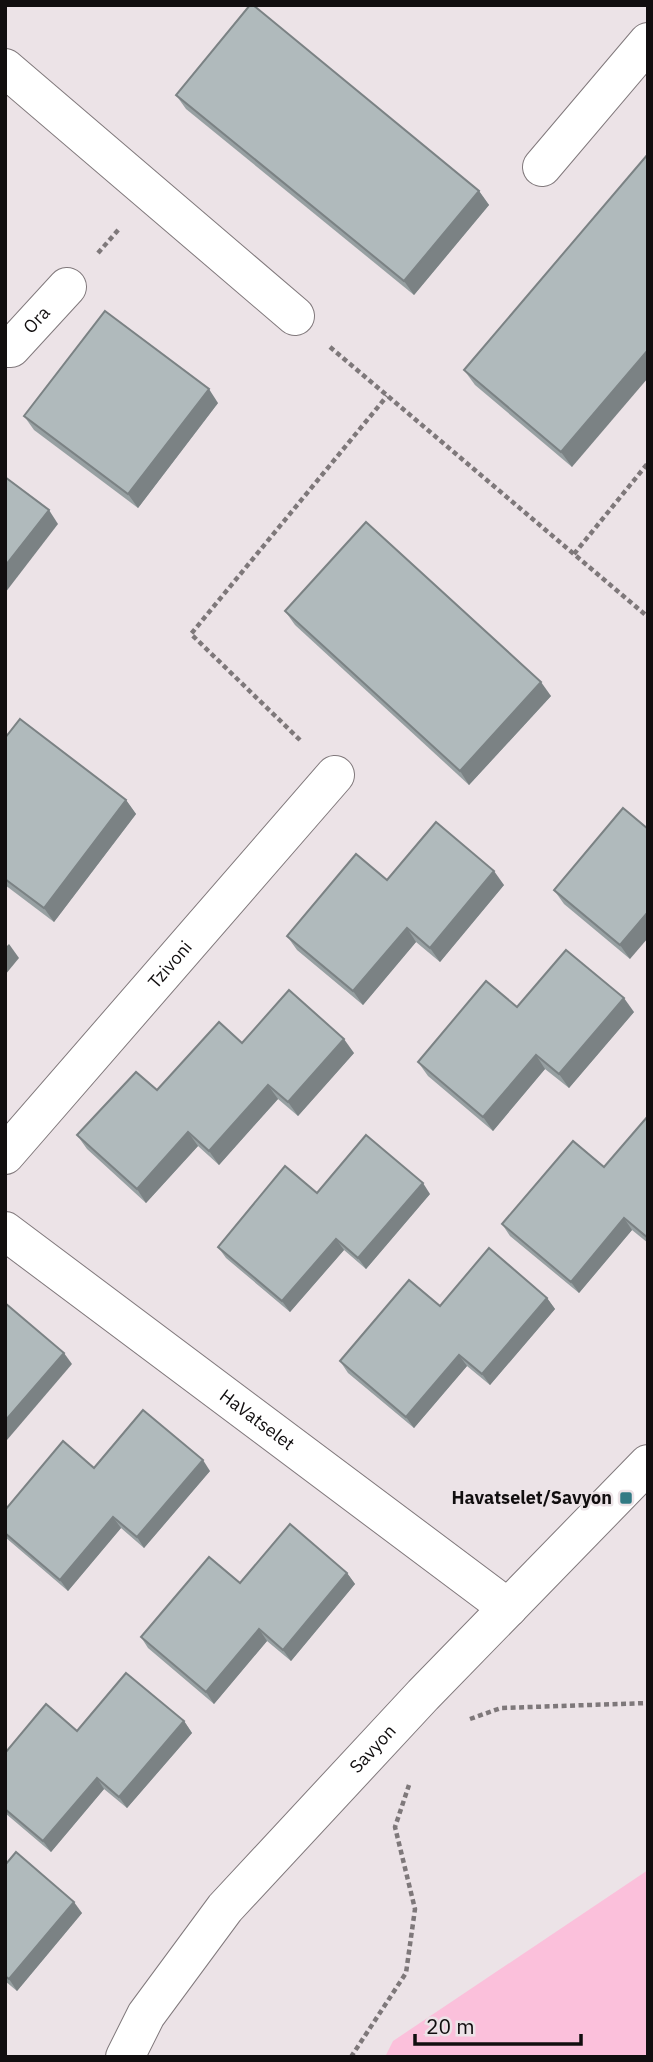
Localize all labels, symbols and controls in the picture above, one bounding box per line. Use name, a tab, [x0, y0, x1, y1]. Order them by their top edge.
street label: Ora	[18, 301, 55, 338]
street label: Tzivoni	[143, 936, 197, 993]
street label: HaVatselet	[215, 1384, 299, 1455]
place label: Havatselet/Savyon	[451, 1486, 612, 1509]
marker: Havatselet/Savyon	[618, 1490, 634, 1506]
street label: Savyon	[344, 1720, 401, 1778]
scale bar	[415, 2002, 581, 2046]
text: 20 m	[426, 2012, 475, 2040]

